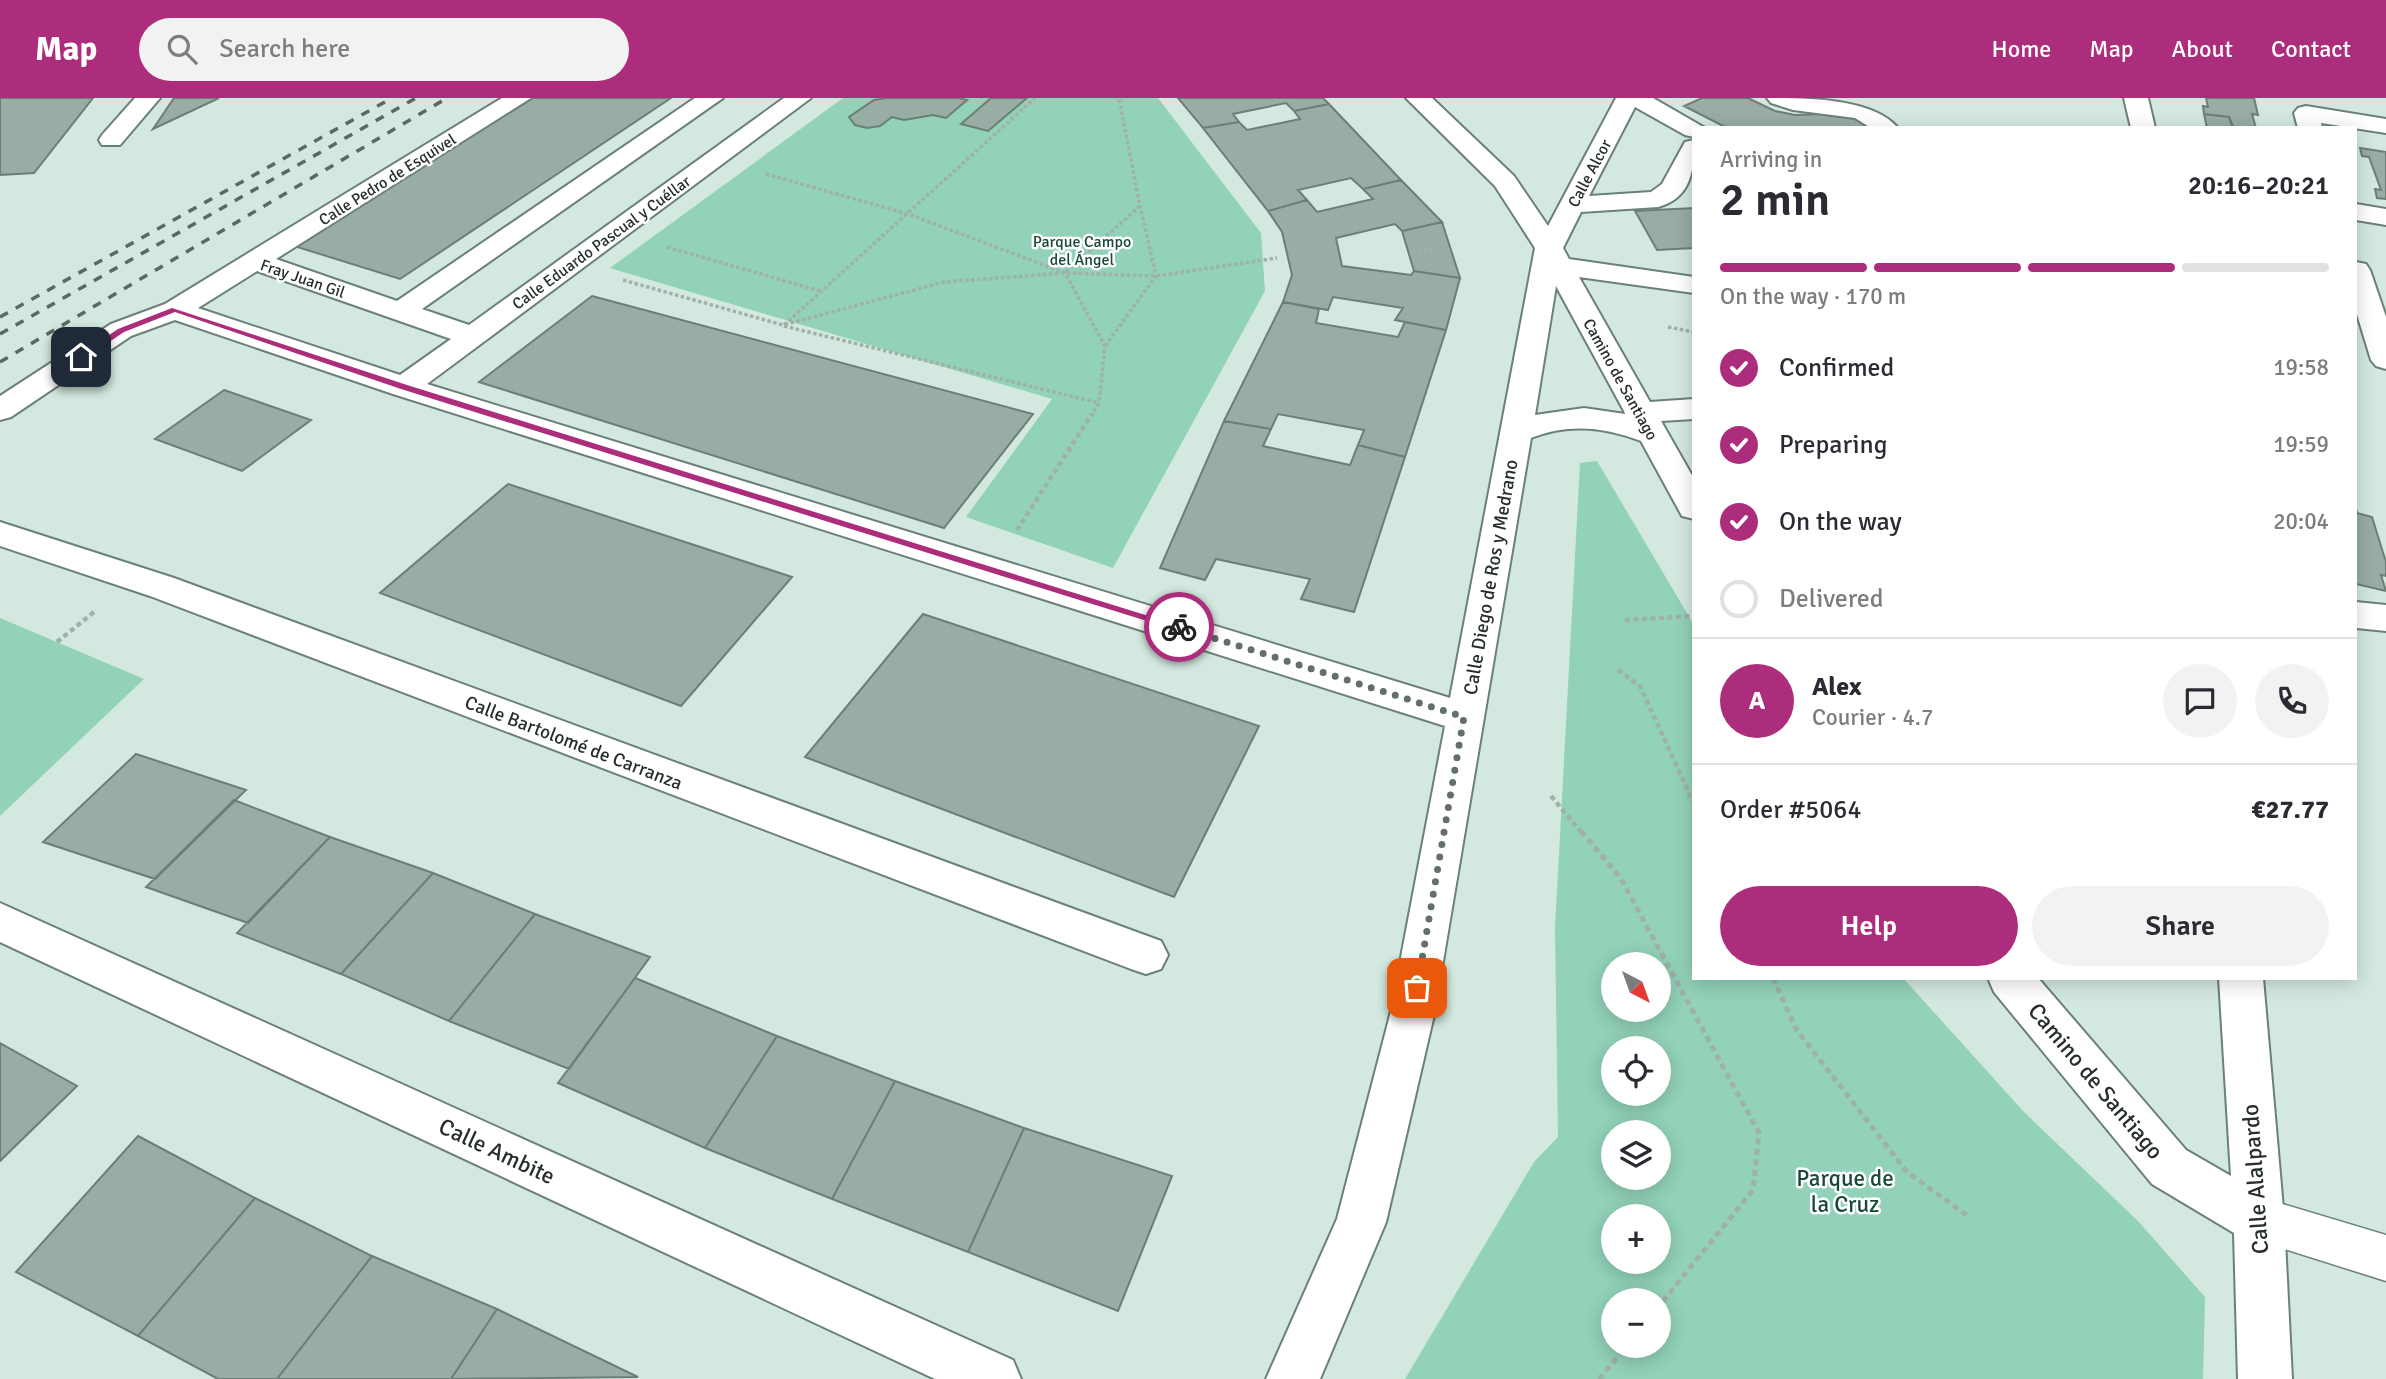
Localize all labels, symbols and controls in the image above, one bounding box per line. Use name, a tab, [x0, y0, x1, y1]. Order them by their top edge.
search box	[139, 18, 629, 81]
text: Map	[35, 29, 97, 70]
icon: search	[163, 30, 201, 68]
text: Search here	[219, 33, 350, 65]
text: Home	[1991, 34, 2051, 64]
text: Map	[2089, 34, 2134, 64]
text: About	[2172, 34, 2233, 64]
text: Contact	[2271, 34, 2351, 64]
street label: Calle Pedro de Esquivel	[315, 129, 460, 230]
street label: Calle Alcor	[1564, 136, 1616, 211]
text: Arriving in	[1720, 145, 1822, 174]
text: 20:16–20:21	[2188, 170, 2329, 202]
street label: Calle Eduardo Pascual y Cuéllar	[509, 171, 695, 314]
text: 2 min	[1720, 172, 1830, 228]
park label: Parque Campo del Ángel	[1033, 232, 1131, 270]
street label: Fray Juan Gil	[258, 255, 348, 303]
text: On the way · 170 m	[1720, 282, 1906, 311]
street label: Camino de Santiago	[1578, 315, 1662, 444]
pin	[51, 327, 111, 387]
icon: home	[62, 338, 100, 376]
icon: check	[1720, 349, 1758, 387]
text: Confirmed	[1779, 352, 1894, 384]
text: 19:58	[2273, 353, 2329, 382]
icon: check	[1720, 426, 1758, 464]
text: Preparing	[1779, 429, 1887, 461]
text: 19:59	[2273, 430, 2329, 459]
street label: Calle Diego de Ros y Medrano	[1458, 458, 1524, 697]
icon: check	[1720, 503, 1758, 541]
text: On the way	[1779, 506, 1902, 538]
text: 20:04	[2273, 507, 2329, 536]
text: Delivered	[1779, 583, 1884, 615]
courier	[1144, 592, 1214, 662]
icon: bike	[1160, 608, 1198, 646]
button: chat	[2163, 664, 2237, 738]
button: phone	[2255, 664, 2329, 738]
text: Alex	[1812, 671, 1862, 703]
text: A	[1749, 685, 1765, 717]
street label: Calle Bartolomé de Carranza	[461, 690, 686, 796]
text: Courier · 4.7	[1812, 703, 1933, 732]
text: Order #5064	[1720, 794, 1861, 826]
text: €27.77	[2251, 794, 2329, 826]
button: Help	[1720, 886, 2018, 966]
button: Share	[2032, 886, 2329, 966]
north arrow	[1601, 952, 1671, 1022]
map controls	[1601, 952, 1671, 1358]
pin	[1387, 958, 1447, 1018]
icon: bag	[1398, 969, 1436, 1007]
street label: Camino de Santiago	[2022, 997, 2170, 1165]
button: locate	[1601, 1036, 1671, 1106]
street label: Calle Alalpardo	[2236, 1103, 2275, 1255]
street label: Calle Ambite	[434, 1112, 560, 1191]
button: layers	[1601, 1120, 1671, 1190]
park label: Parque de la Cruz	[1796, 1164, 1894, 1219]
button: +	[1601, 1204, 1671, 1274]
button: −	[1601, 1288, 1671, 1358]

